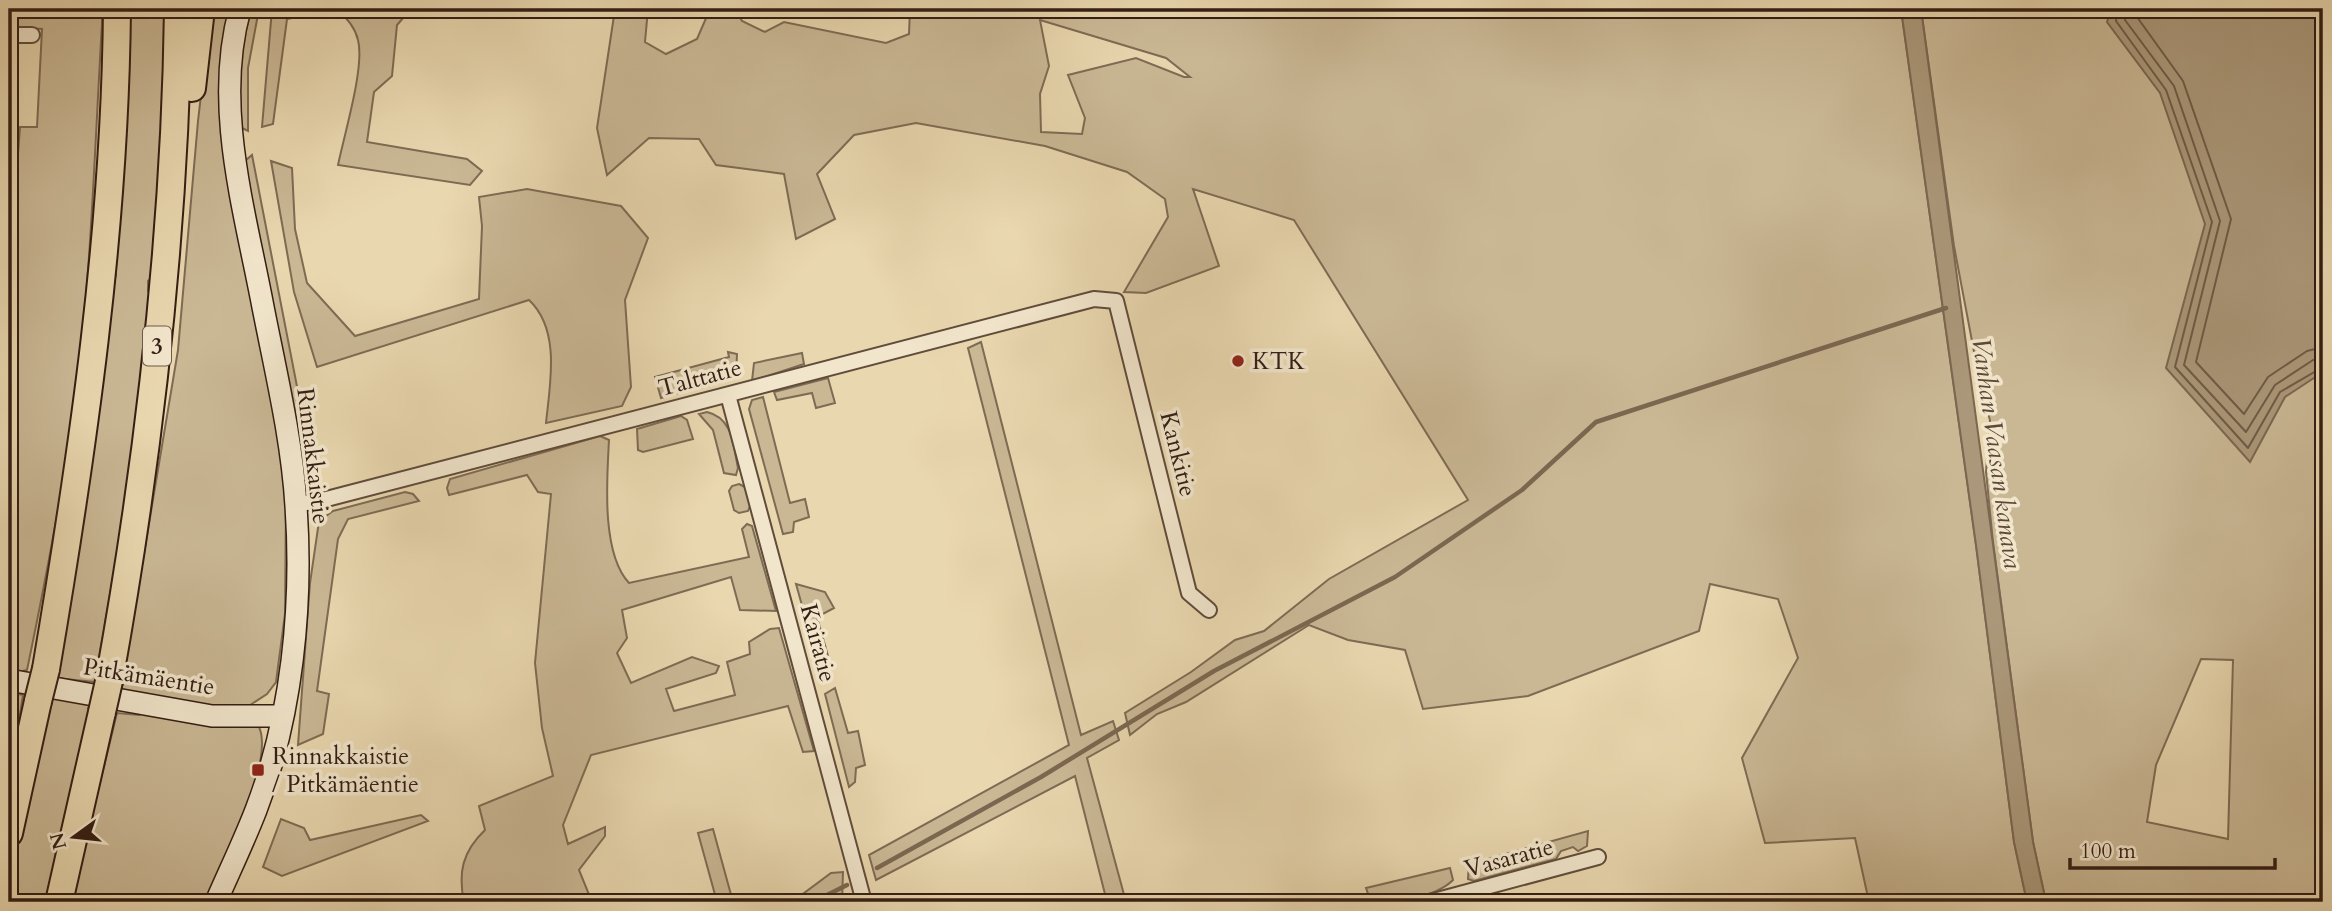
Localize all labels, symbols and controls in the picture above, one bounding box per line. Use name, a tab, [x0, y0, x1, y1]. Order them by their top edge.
road number: 3	[143, 326, 171, 366]
water label: Vanhan Vaasan kanava	[1963, 335, 2031, 571]
place label: KTK	[1252, 345, 1305, 378]
street label: Talttatie	[655, 351, 745, 405]
marker: KTK	[1230, 353, 1246, 369]
street label: Rinnakkaistie	[288, 386, 338, 526]
street label: Kankitie	[1152, 408, 1204, 500]
street label: Kairatie	[792, 600, 844, 686]
street label: Pitkämäentie	[81, 650, 217, 704]
place label: Rinnakkaistie / Pitkämäentie	[272, 740, 419, 801]
marker: Rinnakkaistie / Pitkämäentie	[250, 762, 266, 778]
north arrow	[38, 802, 108, 872]
scale bar	[2070, 827, 2274, 871]
text: N	[44, 829, 73, 852]
street label: Vasaratie	[1461, 830, 1557, 886]
text: 100 m	[2080, 837, 2136, 866]

